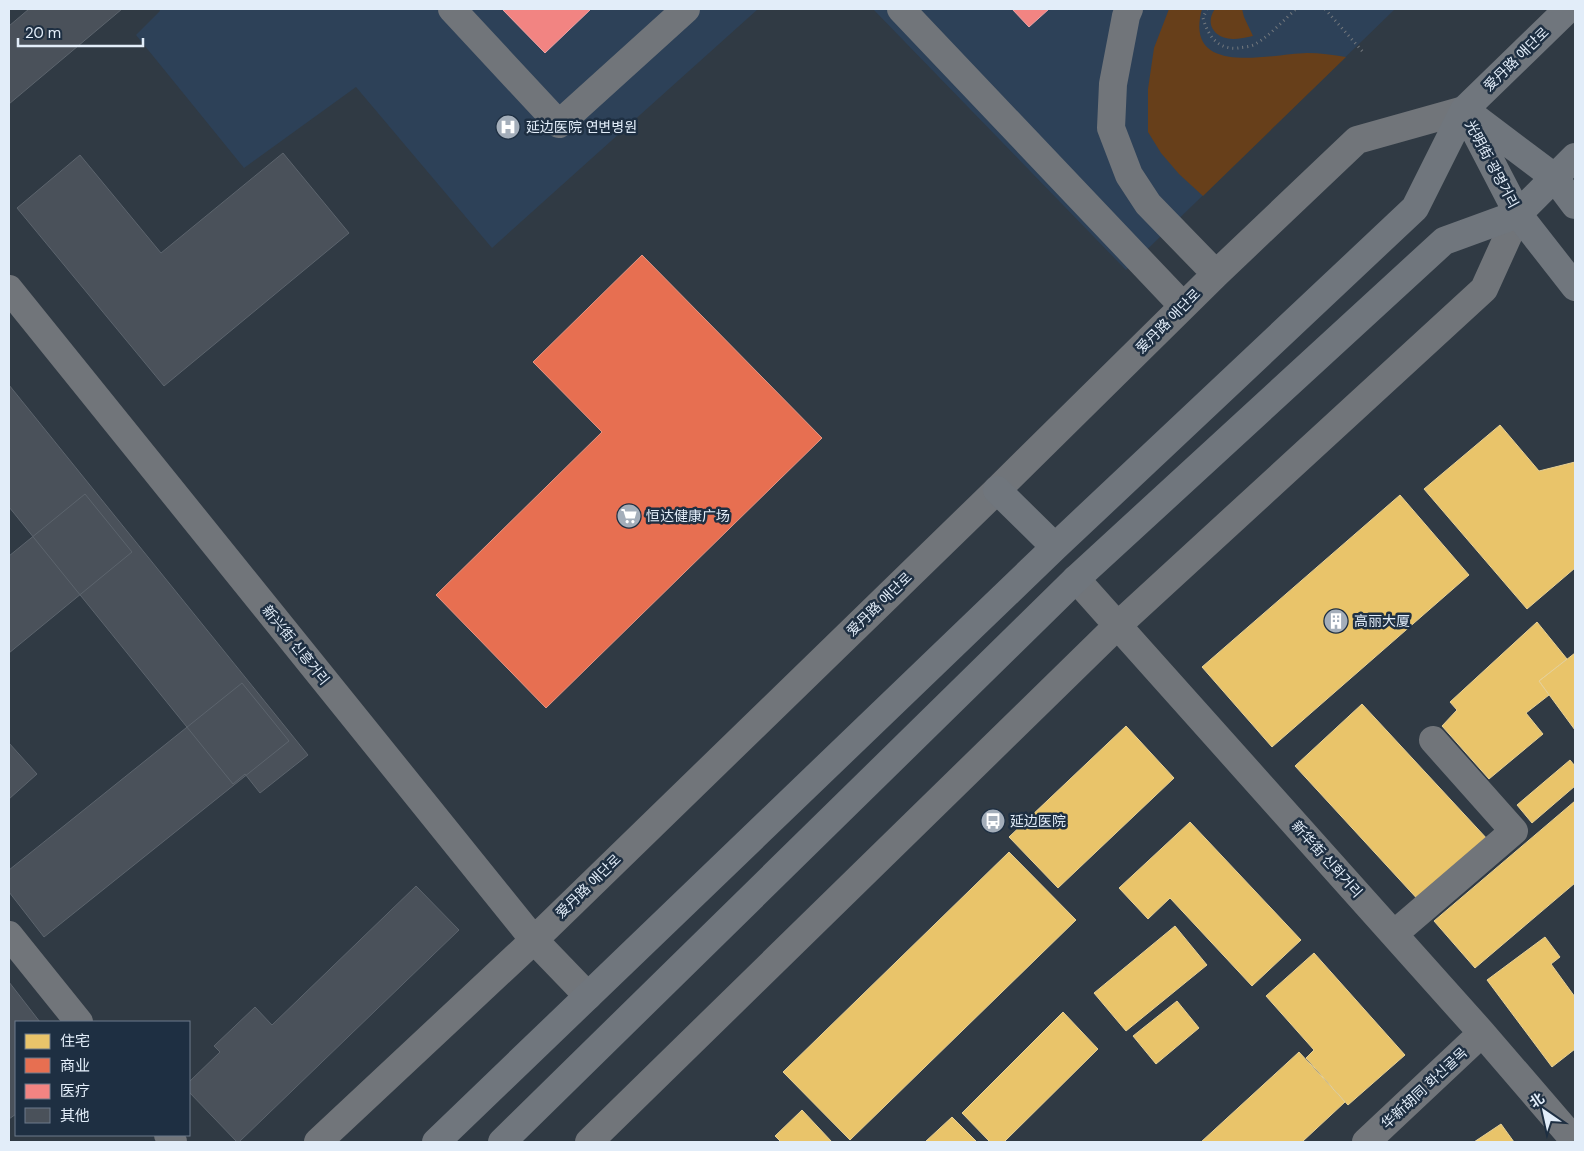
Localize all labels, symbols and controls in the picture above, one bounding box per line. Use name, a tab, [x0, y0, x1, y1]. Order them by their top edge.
scale bar	[18, 15, 142, 47]
text: 20 m	[25, 23, 61, 43]
street label: 爱丹路 애단로	[1479, 23, 1553, 95]
hospital icon: 延边医院 연변병원	[495, 114, 521, 140]
street label: 光明街 광명거리	[1461, 117, 1523, 211]
place label: 延边医院 연변병원	[526, 118, 637, 136]
street label: 爱丹路 애단로	[1132, 285, 1204, 357]
supermarket icon: 恒达健康广场	[616, 503, 642, 529]
place label: 恒达健康广场	[646, 507, 730, 525]
street label: 爱丹路 애단로	[842, 568, 916, 640]
street label: 新兴街 신흥거리	[258, 602, 334, 688]
building icon: 高丽大厦	[1323, 608, 1349, 634]
place label: 高丽大厦	[1354, 612, 1410, 630]
bus stop icon: 延边医院	[980, 808, 1006, 834]
place label: 延边医院	[1010, 812, 1066, 830]
street label: 新华街 신화거리	[1288, 817, 1366, 901]
street label: 爱丹路 애단로	[551, 850, 625, 922]
legend	[15, 1021, 190, 1136]
text: 住宅	[60, 1031, 90, 1051]
street label: 华新胡同 화신골목	[1377, 1043, 1471, 1133]
text: 商业	[60, 1056, 90, 1076]
text: 医疗	[60, 1081, 90, 1101]
north arrow	[1519, 1086, 1569, 1136]
text: 北	[1526, 1089, 1548, 1112]
text: 其他	[60, 1106, 90, 1126]

